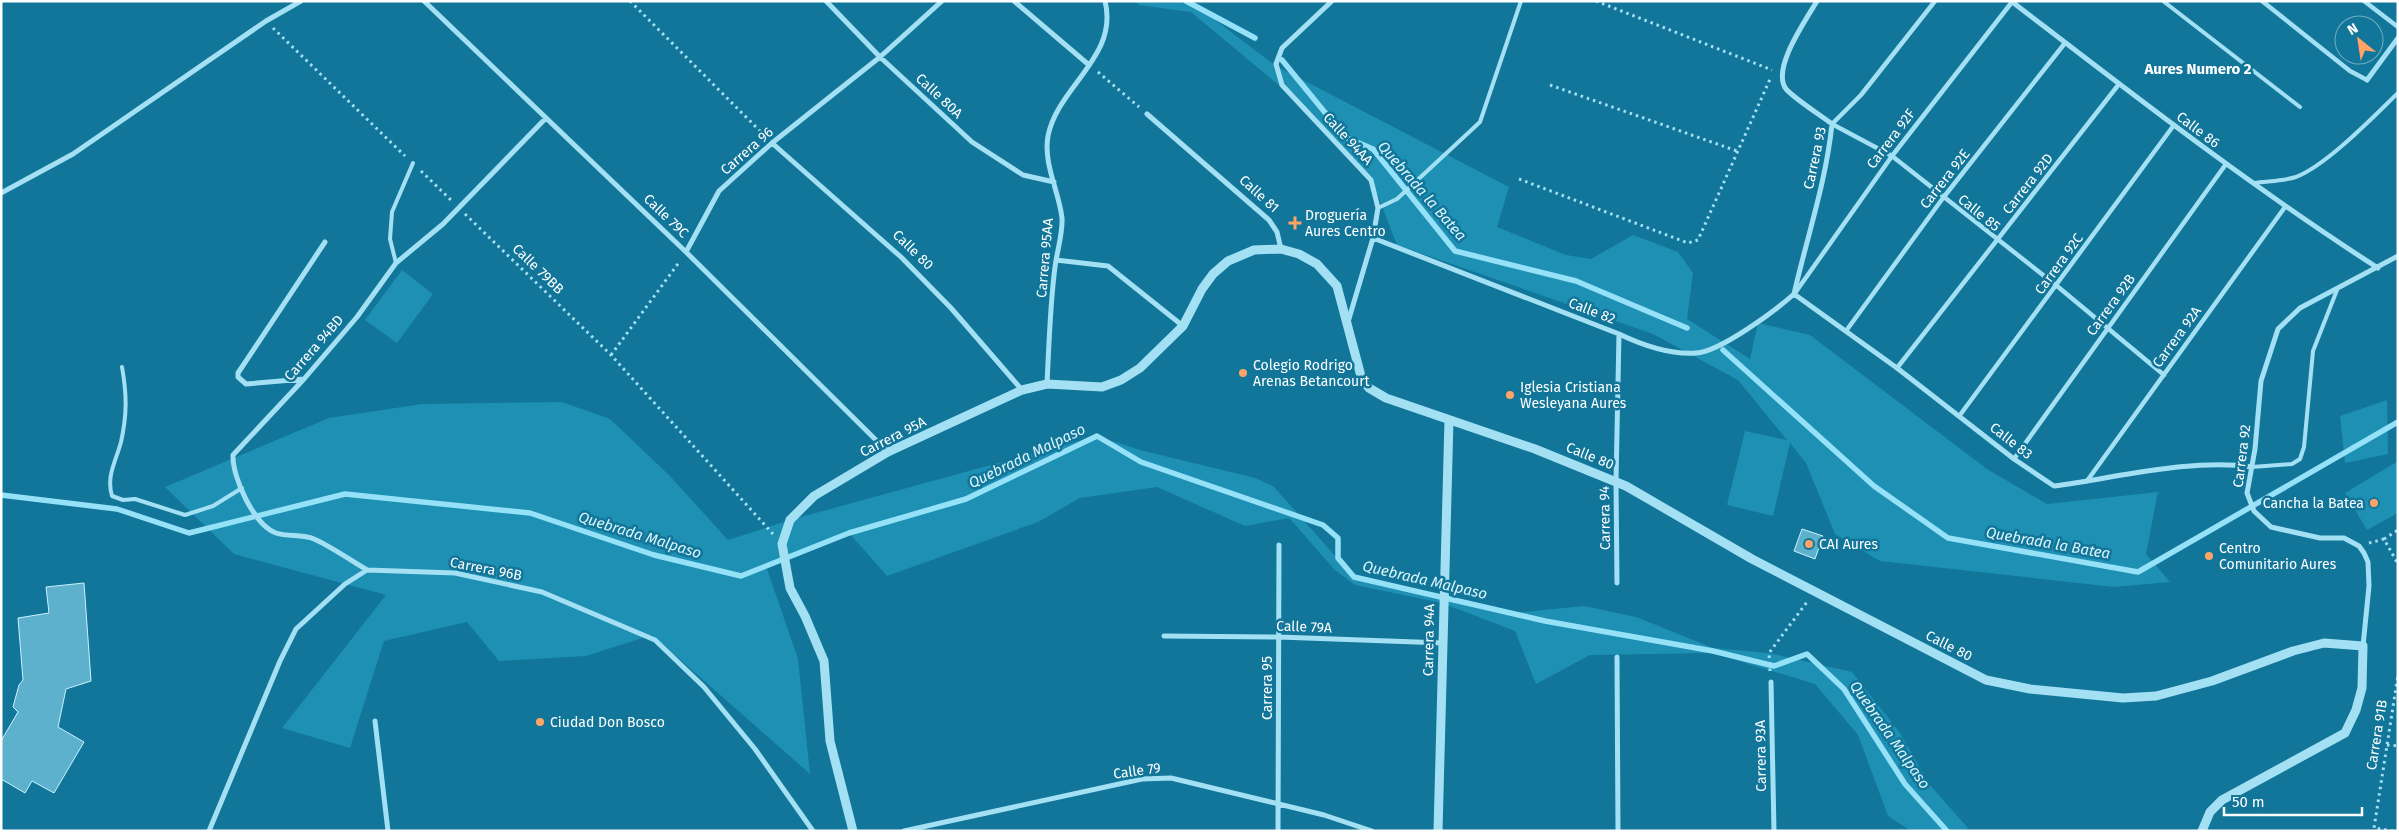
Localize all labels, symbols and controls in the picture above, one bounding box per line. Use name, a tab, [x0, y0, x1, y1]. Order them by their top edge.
north arrow	[2334, 15, 2384, 65]
text: N	[2344, 19, 2361, 39]
district label: Aures Numero 2	[2143, 60, 2252, 78]
street label: Calle 80A	[912, 70, 966, 122]
street label: Carrera 92F	[1863, 106, 1919, 172]
street label: Calle 86	[2173, 108, 2223, 152]
street label: Calle 94AA	[1319, 109, 1377, 169]
street label: Carrera 96	[717, 123, 777, 179]
street label: Carrera 93	[1800, 125, 1830, 191]
water label: Quebrada la Batea	[1374, 138, 1470, 244]
street label: Carrera 92E	[1916, 146, 1974, 212]
street label: Carrera 92D	[1999, 150, 2057, 218]
street label: Calle 81	[1235, 172, 1283, 216]
street label: Calle 79C	[640, 191, 692, 242]
street label: Calle 85	[1954, 191, 2004, 235]
place label: Droguería Aures Centro	[1305, 207, 1386, 240]
street label: Carrera 95AA	[1033, 217, 1057, 299]
marker: Droguería Aures Centro	[1289, 217, 1301, 229]
street label: Calle 80	[889, 226, 937, 274]
street label: Carrera 92C	[2031, 230, 2087, 298]
street label: Calle 79BB	[509, 240, 567, 298]
street label: Carrera 92B	[2083, 271, 2139, 339]
street label: Calle 82	[1566, 294, 1618, 328]
street label: Carrera 92A	[2149, 303, 2205, 371]
street label: Carrera 94BD	[281, 312, 347, 384]
place label: Colegio Rodrigo Arenas Betancourt	[1253, 357, 1371, 390]
marker: Colegio Rodrigo Arenas Betancourt	[1237, 367, 1249, 379]
place label: Iglesia Cristiana Wesleyana Aures	[1520, 379, 1627, 412]
marker: Iglesia Cristiana Wesleyana Aures	[1504, 389, 1516, 401]
street label: Carrera 95A	[857, 413, 929, 461]
street label: Calle 83	[1986, 419, 2036, 463]
water label: Quebrada Malpaso	[966, 420, 1088, 492]
street label: Carrera 92	[2230, 423, 2254, 489]
street label: Calle 80	[1564, 439, 1617, 473]
street label: Carrera 94	[1596, 485, 1614, 550]
place label: Cancha la Batea	[2263, 495, 2364, 512]
marker: Cancha la Batea	[2368, 497, 2380, 509]
water label: Quebrada Malpaso	[576, 508, 704, 562]
water label: Quebrada la Batea	[1984, 523, 2112, 563]
place label: CAI Aures	[1819, 536, 1878, 553]
marker: CAI Aures	[1803, 538, 1815, 550]
place label: Centro Comunitario Aures	[2219, 540, 2337, 573]
marker: Centro Comunitario Aures	[2203, 550, 2215, 562]
street label: Carrera 96B	[449, 554, 523, 584]
water label: Quebrada Malpaso	[1361, 557, 1489, 603]
street label: Carrera 94A	[1420, 604, 1438, 676]
street label: Calle 79A	[1276, 618, 1332, 636]
street label: Calle 80	[1923, 627, 1975, 665]
street label: Carrera 95	[1259, 656, 1276, 720]
water label: Quebrada Malpaso	[1846, 678, 1934, 792]
street label: Carrera 91B	[2363, 698, 2391, 772]
place label: Ciudad Don Bosco	[550, 714, 665, 731]
marker: Ciudad Don Bosco	[534, 716, 546, 728]
street label: Carrera 93A	[1752, 720, 1770, 792]
street label: Calle 79	[1112, 759, 1162, 783]
scale bar	[2224, 784, 2362, 816]
text: 50 m	[2232, 793, 2265, 811]

